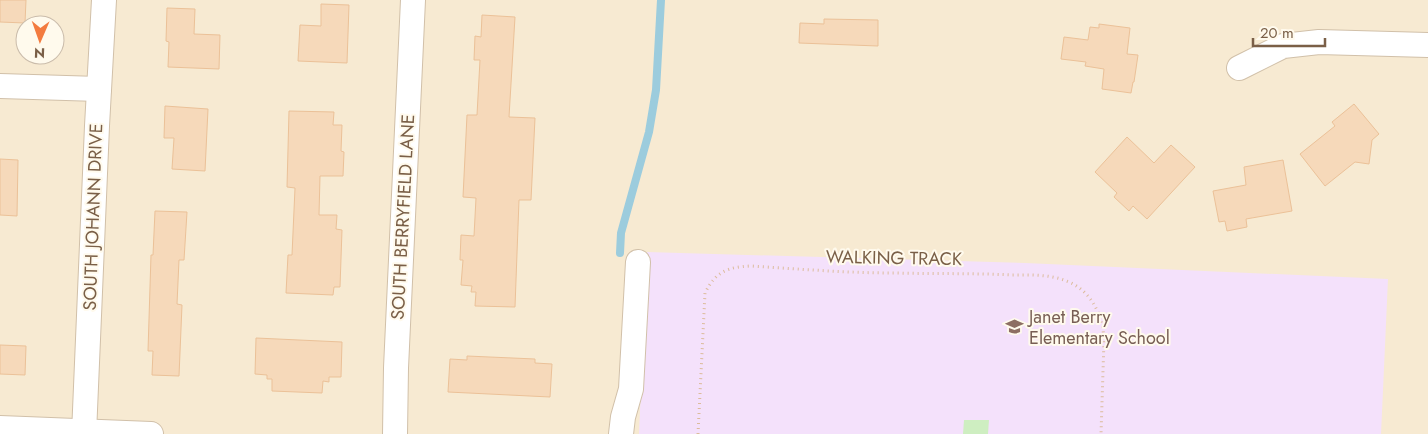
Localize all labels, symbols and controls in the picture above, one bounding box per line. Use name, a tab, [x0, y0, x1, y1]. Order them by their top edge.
north arrow	[15, 15, 65, 65]
scale bar	[1253, 15, 1326, 47]
text: 20 m	[1260, 22, 1294, 44]
text: N	[34, 43, 45, 63]
street label: SOUTH BERRYFIELD LANE	[385, 114, 421, 320]
street label: SOUTH JOHANN DRIVE	[77, 123, 109, 311]
street label: WALKING TRACK	[826, 244, 963, 272]
place label: Janet Berry Elementary School	[1027, 304, 1170, 351]
school or university icon: Janet Berry Elementary School	[1005, 317, 1025, 337]

